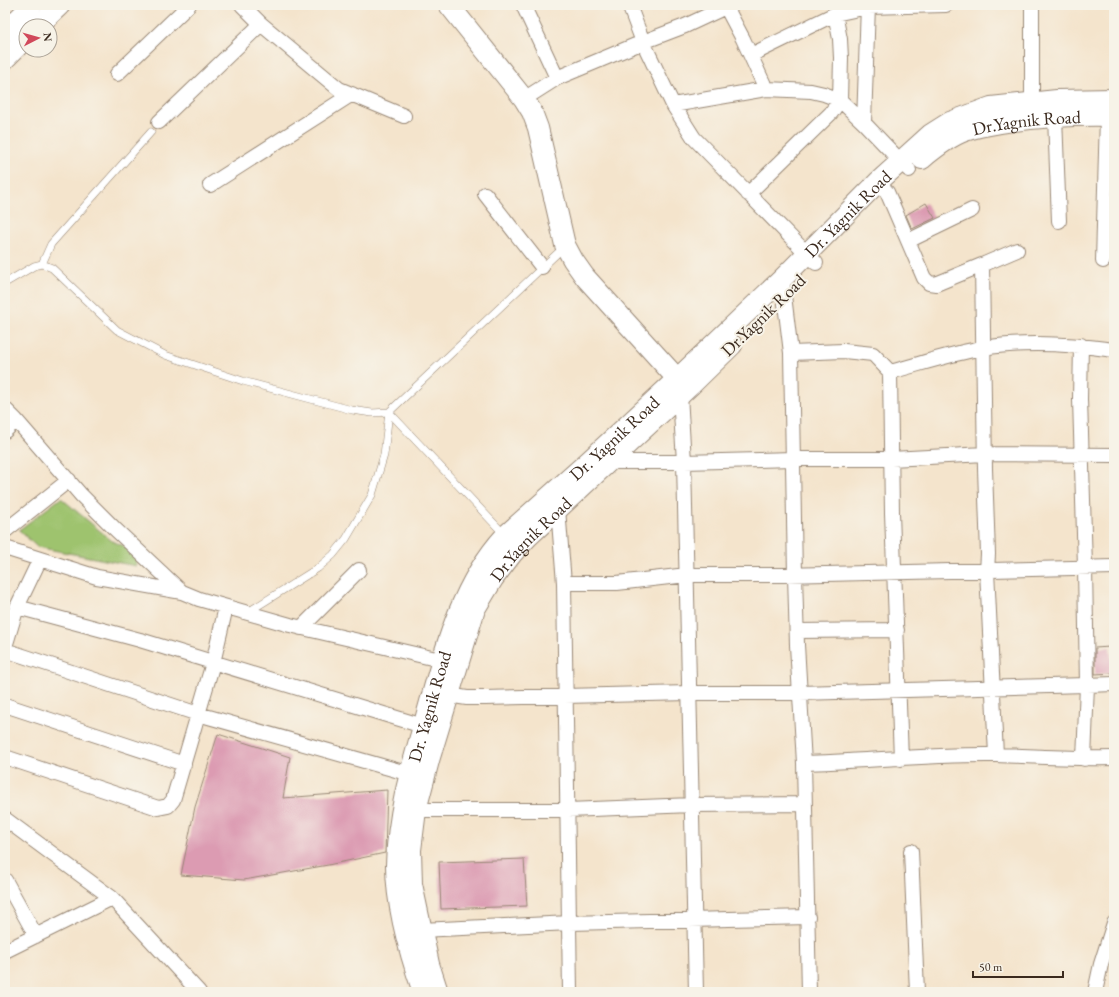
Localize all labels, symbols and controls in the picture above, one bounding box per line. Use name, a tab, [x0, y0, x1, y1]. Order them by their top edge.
north arrow	[18, 18, 58, 58]
text: N	[41, 32, 55, 42]
street label: Dr.Yagnik Road	[970, 104, 1082, 140]
street label: Dr. Yagnik Road	[799, 164, 896, 262]
street label: Dr.Yagnik Road	[716, 268, 811, 361]
street label: Dr. Yagnik Road	[564, 390, 664, 485]
street label: Dr.Yagnik Road	[484, 491, 577, 586]
street label: Dr. Yagnik Road	[402, 647, 456, 764]
scale bar	[973, 953, 1063, 979]
text: 50 m	[979, 959, 1003, 975]

